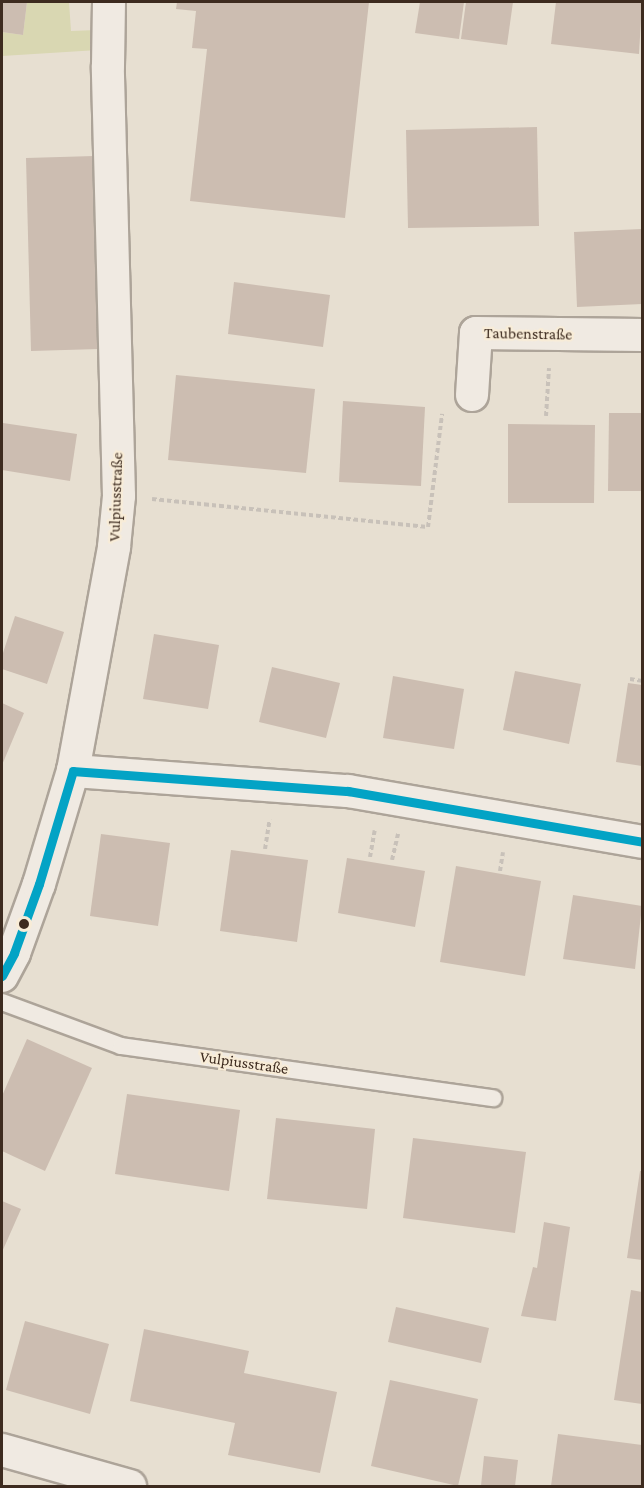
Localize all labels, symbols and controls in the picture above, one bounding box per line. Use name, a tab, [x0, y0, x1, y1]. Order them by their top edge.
street label: Taubenstraße	[484, 324, 572, 344]
street label: Vulpiusstraße	[105, 452, 127, 542]
unlabelled marker	[18, 918, 30, 930]
street label: Vulpiusstraße	[198, 1047, 290, 1079]

